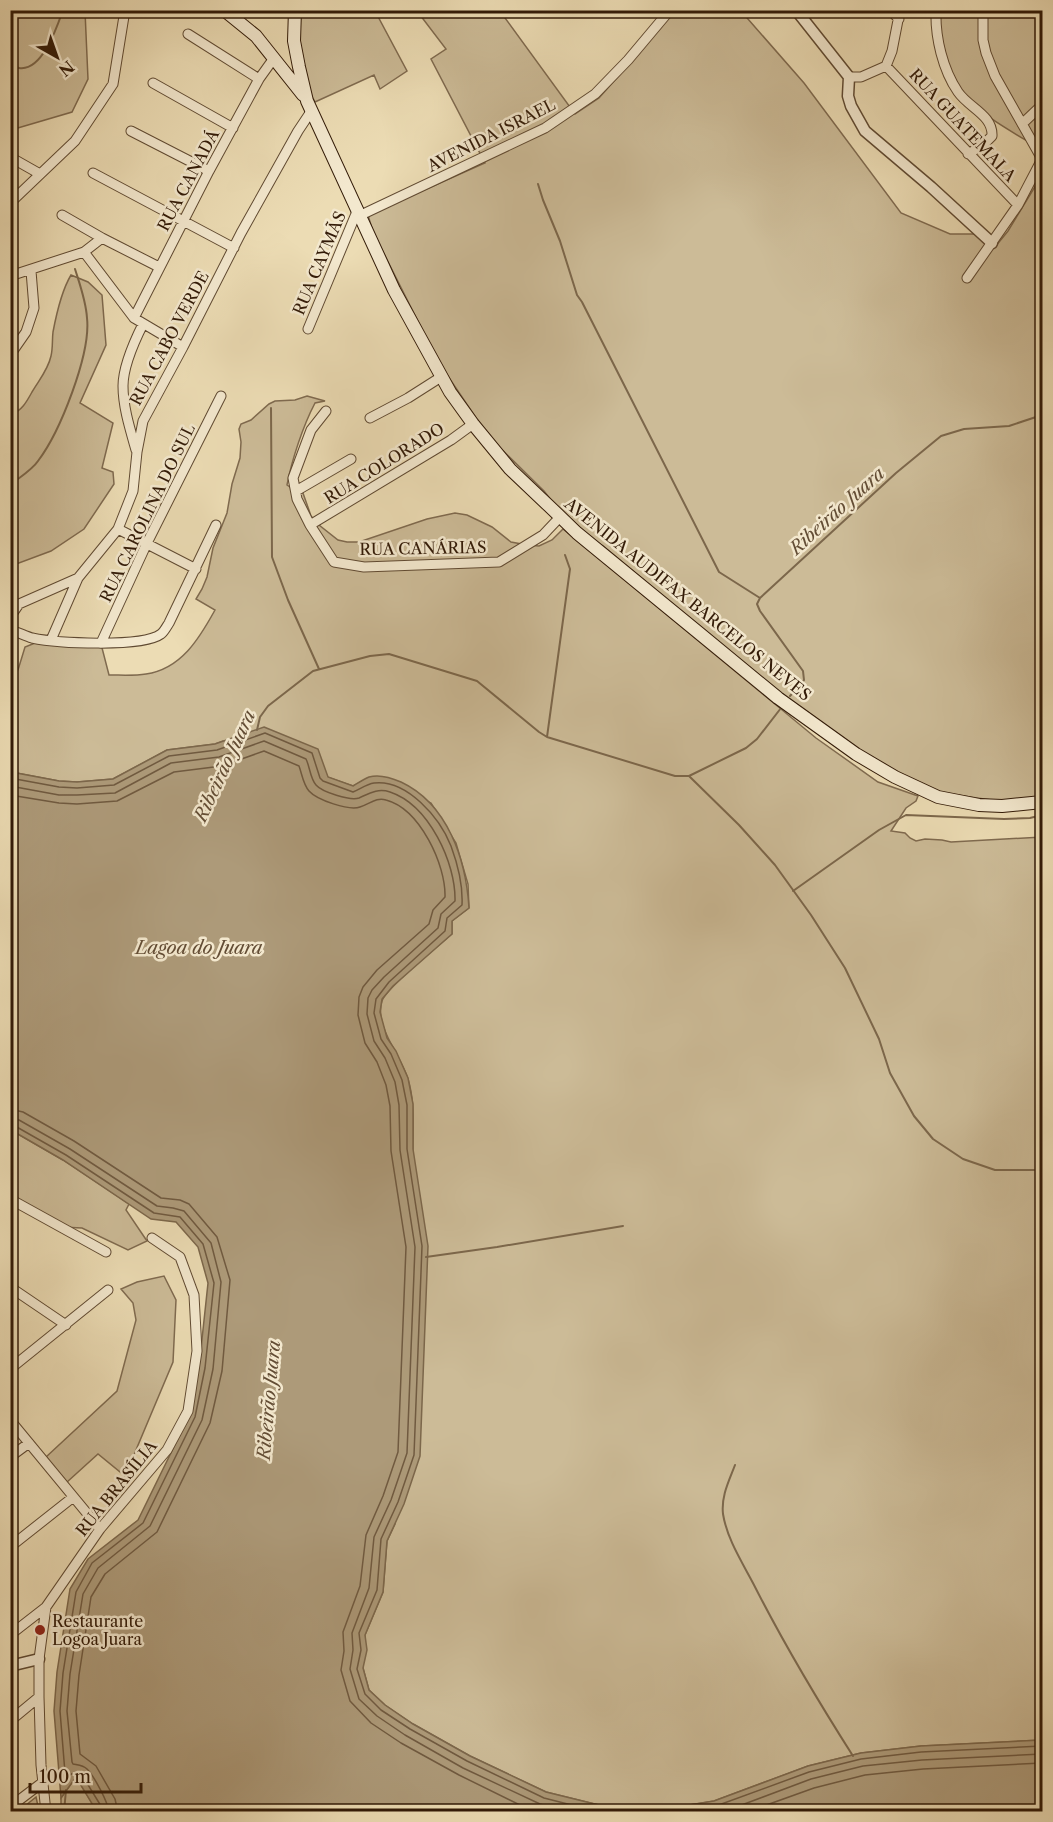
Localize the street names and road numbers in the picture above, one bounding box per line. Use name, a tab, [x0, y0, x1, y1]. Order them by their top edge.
street label: RUA GUATEMALA	[905, 64, 1021, 187]
street label: AVENIDA ISRAEL	[423, 94, 559, 176]
street label: RUA CANADÁ	[153, 125, 224, 234]
street label: RUA CAYMÃS	[287, 208, 350, 318]
street label: RUA CABO VERDE	[125, 267, 213, 409]
street label: RUA COLORADO	[320, 418, 448, 508]
street label: RUA CAROLINA DO SUL	[95, 420, 199, 605]
street label: AVENIDA AUDIFAX BARCELOS NEVES	[560, 493, 815, 705]
street label: RUA CANÁRIAS	[359, 537, 487, 559]
street label: RUA BRASÍLIA	[71, 1435, 161, 1540]

